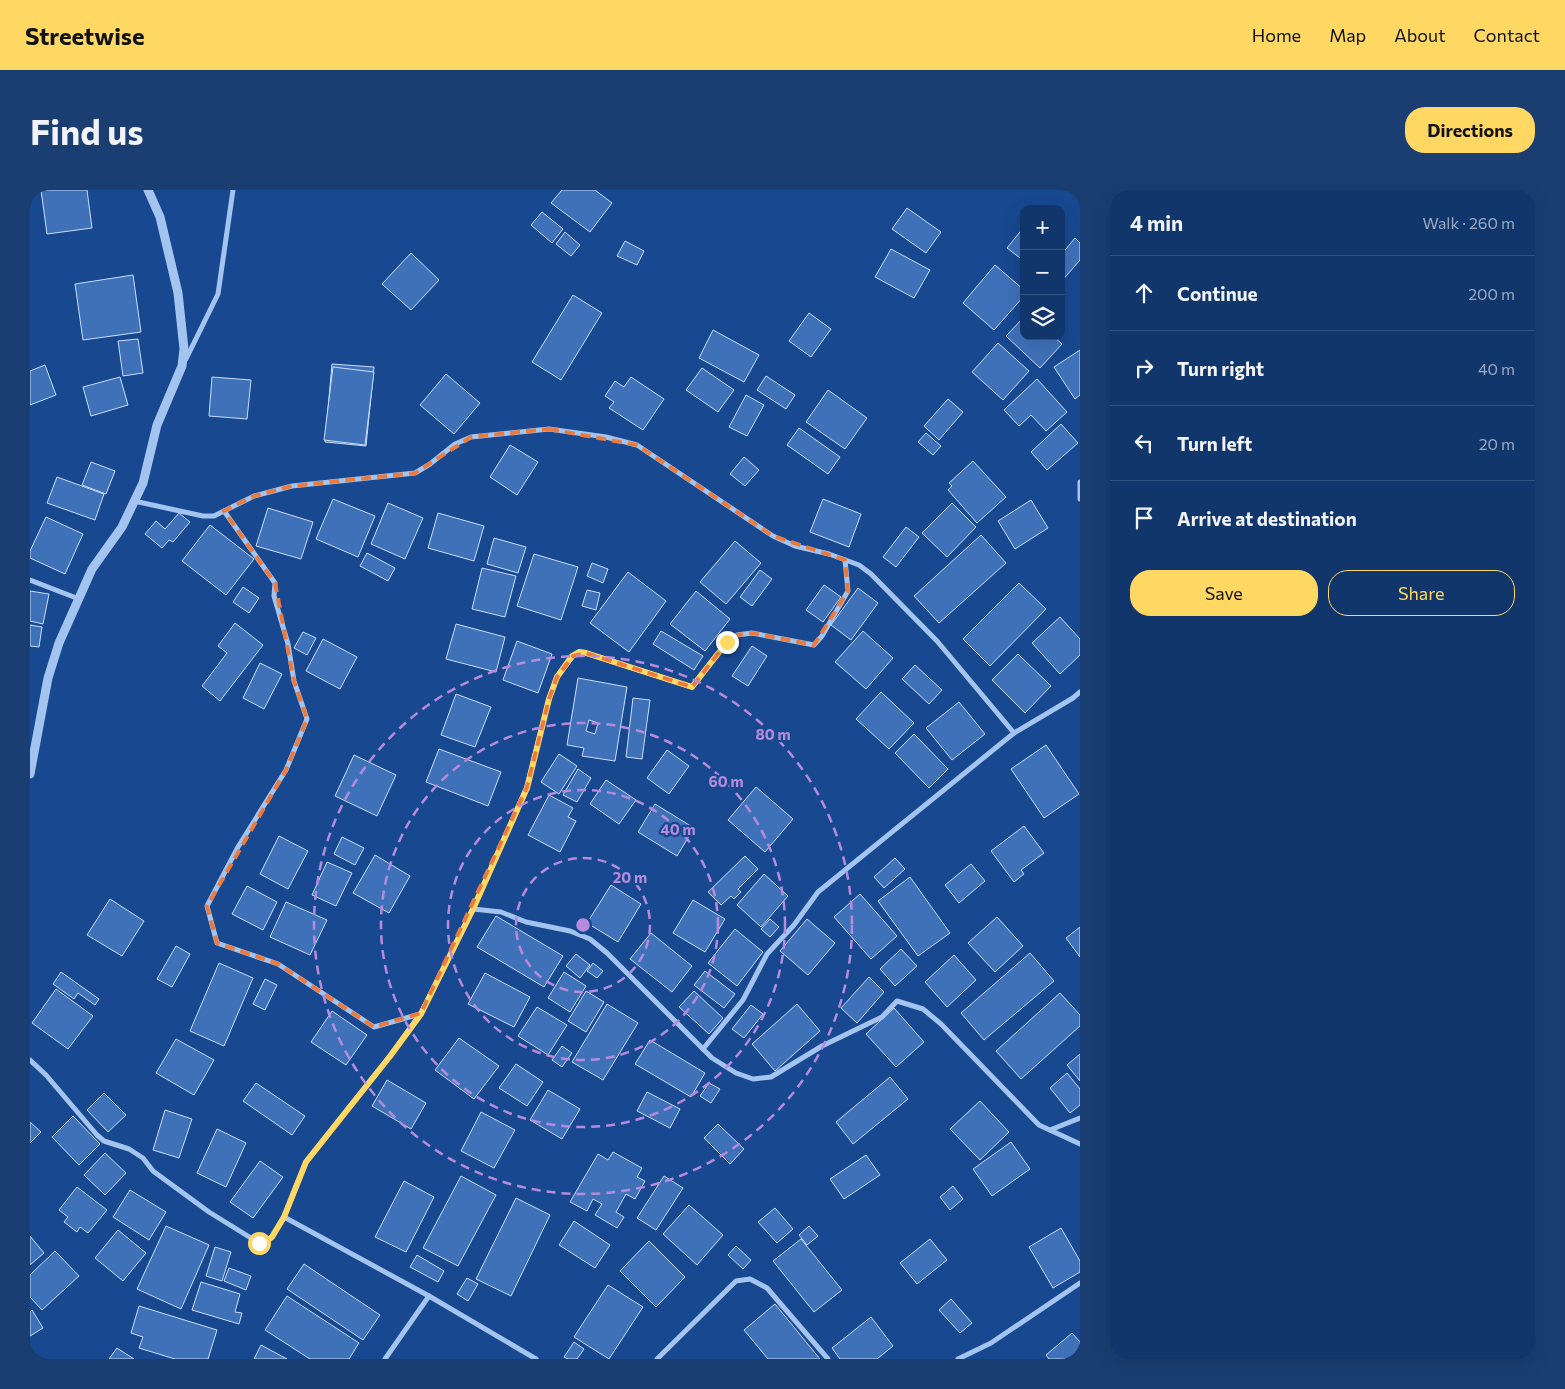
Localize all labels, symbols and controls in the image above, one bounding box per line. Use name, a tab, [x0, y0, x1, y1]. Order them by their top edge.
text: Streetwise	[25, 21, 145, 50]
text: Home	[1252, 24, 1301, 46]
text: Map	[1329, 24, 1366, 46]
text: About	[1394, 24, 1446, 46]
text: Contact	[1474, 24, 1540, 46]
button: Directions	[1405, 107, 1535, 153]
text: Find us	[30, 109, 144, 152]
map controls	[1020, 205, 1065, 340]
button: +	[1020, 205, 1065, 250]
text: 4 min	[1130, 210, 1183, 235]
text: Walk · 260 m	[1423, 213, 1515, 232]
button: −	[1020, 250, 1065, 295]
icon: ahead	[1130, 279, 1158, 307]
text: Continue	[1177, 282, 1257, 305]
text: 200 m	[1468, 284, 1515, 303]
button: layers	[1020, 295, 1065, 340]
icon: right	[1130, 354, 1158, 382]
text: Turn right	[1177, 357, 1264, 380]
text: 40 m	[1478, 359, 1515, 378]
icon: left	[1130, 429, 1158, 457]
text: Turn left	[1177, 432, 1252, 455]
text: 20 m	[1479, 434, 1515, 453]
icon: arrive	[1130, 504, 1158, 532]
text: Arrive at destination	[1177, 507, 1357, 530]
button: Save	[1130, 570, 1318, 616]
button: Share	[1328, 570, 1515, 616]
route end	[716, 631, 739, 654]
text: 80 m	[755, 725, 791, 743]
text: 60 m	[708, 772, 744, 790]
text: 40 m	[660, 820, 696, 838]
text: 20 m	[613, 868, 647, 886]
centre of rings	[574, 916, 592, 934]
route start	[248, 1232, 271, 1255]

